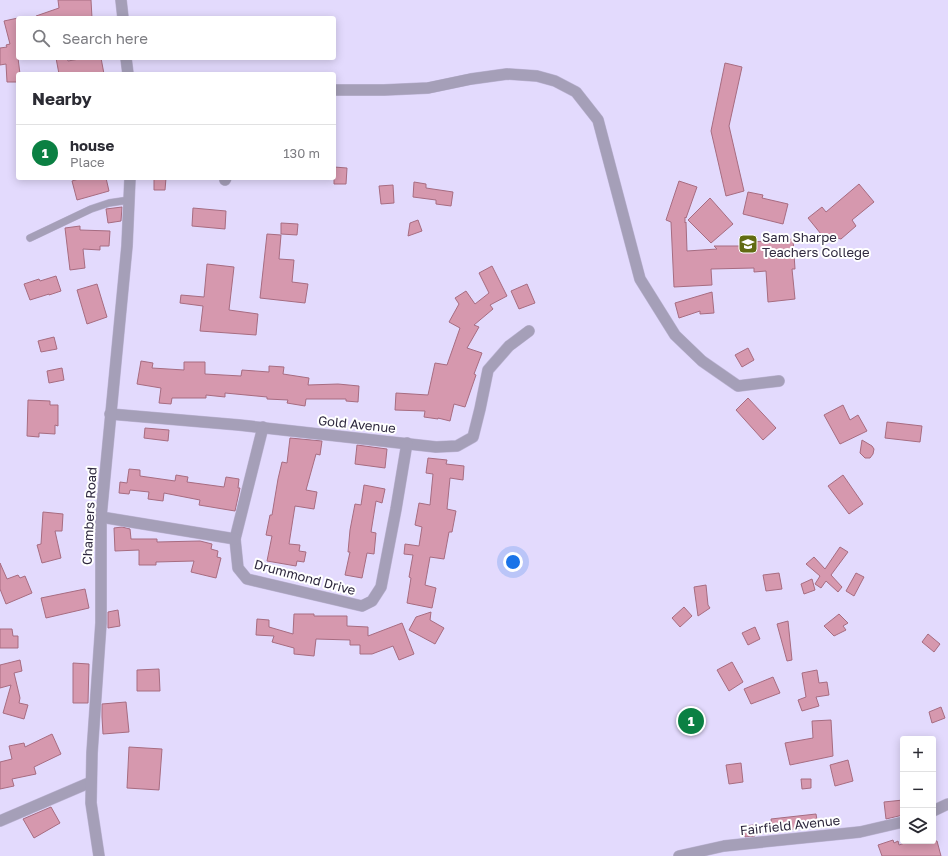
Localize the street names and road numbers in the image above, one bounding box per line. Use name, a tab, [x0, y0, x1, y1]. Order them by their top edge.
street label: Gold Avenue	[317, 412, 397, 436]
street label: Chambers Road	[78, 467, 100, 565]
street label: Drummond Drive	[253, 556, 357, 598]
street label: Fairfield Avenue	[739, 812, 841, 838]

